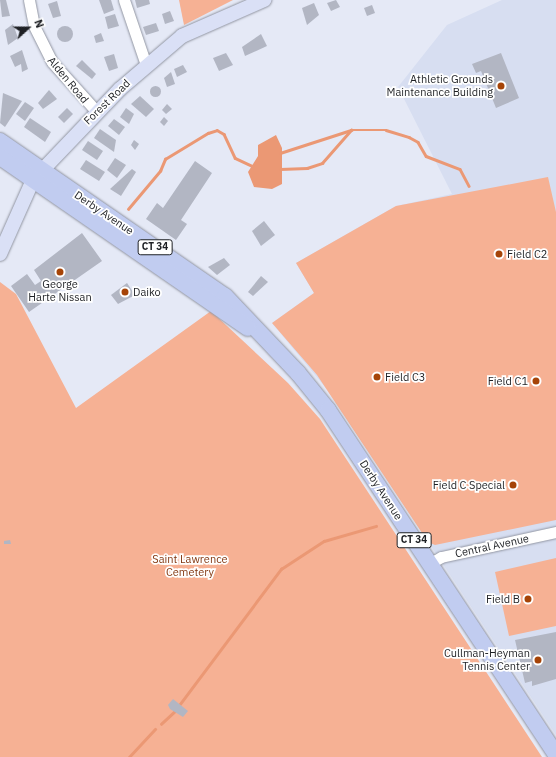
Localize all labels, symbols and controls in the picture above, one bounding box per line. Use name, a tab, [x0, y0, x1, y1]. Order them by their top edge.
north arrow	[8, 8, 48, 48]
text: N	[31, 17, 47, 30]
street label: Alden Road	[45, 54, 91, 106]
place label: Athletic Grounds Maintenance Building	[387, 73, 493, 99]
street label: Forest Road	[81, 77, 133, 127]
marker: Athletic Grounds Maintenance Building	[496, 81, 506, 91]
street label: Derby Avenue	[72, 188, 136, 238]
road number: CT 34	[137, 239, 173, 255]
place label: Field C2	[507, 247, 547, 261]
marker: Field C2	[494, 249, 504, 259]
marker: George Harte Nissan	[55, 267, 65, 277]
place label: George Harte Nissan	[28, 278, 92, 304]
place label: Daiko	[133, 285, 161, 299]
marker: Daiko	[120, 287, 130, 297]
place label: Field C3	[385, 370, 425, 384]
marker: Field C3	[372, 372, 382, 382]
place label: Field C1	[488, 374, 528, 388]
marker: Field C1	[531, 376, 541, 386]
street label: Derby Avenue	[357, 458, 405, 522]
place label: Field C Special	[433, 478, 505, 492]
marker: Field C Special	[508, 480, 518, 490]
road number: CT 34	[396, 532, 432, 548]
street label: Central Avenue	[454, 532, 530, 560]
park label: Saint Lawrence Cemetery	[152, 553, 228, 579]
place label: Field B	[486, 592, 520, 606]
marker: Field B	[523, 594, 533, 604]
place label: Cullman-Heyman Tennis Center	[444, 647, 530, 673]
marker: Cullman-Heyman Tennis Center	[533, 655, 543, 665]

